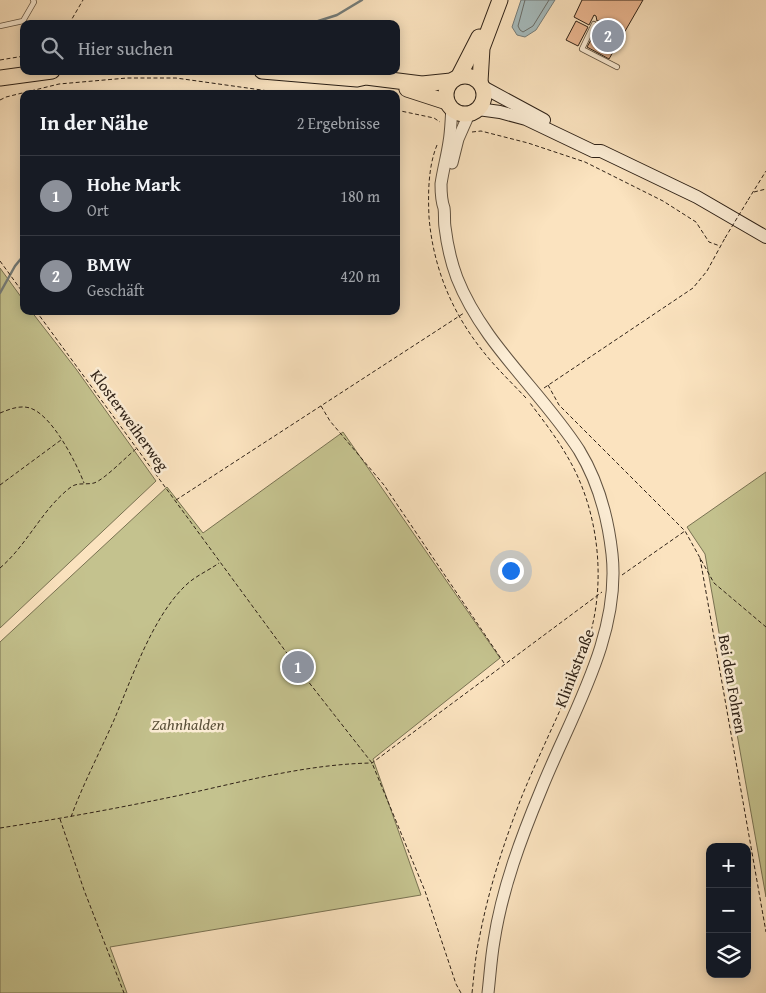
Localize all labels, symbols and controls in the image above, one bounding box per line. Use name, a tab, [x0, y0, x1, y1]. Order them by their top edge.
pin: 2	[592, 17, 624, 55]
search box	[20, 20, 400, 75]
icon: search	[38, 34, 66, 62]
text: Hier suchen	[78, 34, 173, 62]
text: In der Nähe	[40, 107, 148, 138]
text: 2 Ergebnisse	[297, 111, 380, 135]
text: Hohe Mark	[87, 170, 181, 198]
text: 1	[52, 184, 60, 208]
text: 180 m	[340, 184, 380, 208]
text: Ort	[87, 198, 109, 222]
text: BMW	[87, 250, 131, 278]
text: 2	[52, 264, 60, 288]
text: 420 m	[340, 264, 380, 288]
text: Geschäft	[87, 278, 144, 302]
street label: Klosterweiherweg	[85, 364, 175, 476]
your location	[498, 558, 524, 584]
street label: Klinikstraße	[548, 625, 600, 711]
street label: Bei den Fohren	[712, 633, 754, 735]
pin: 1	[282, 648, 314, 686]
park label: Zahnhalden	[151, 712, 225, 736]
map controls	[706, 843, 751, 978]
button: +	[706, 843, 751, 888]
button: −	[706, 888, 751, 933]
button: layers	[706, 933, 751, 978]

